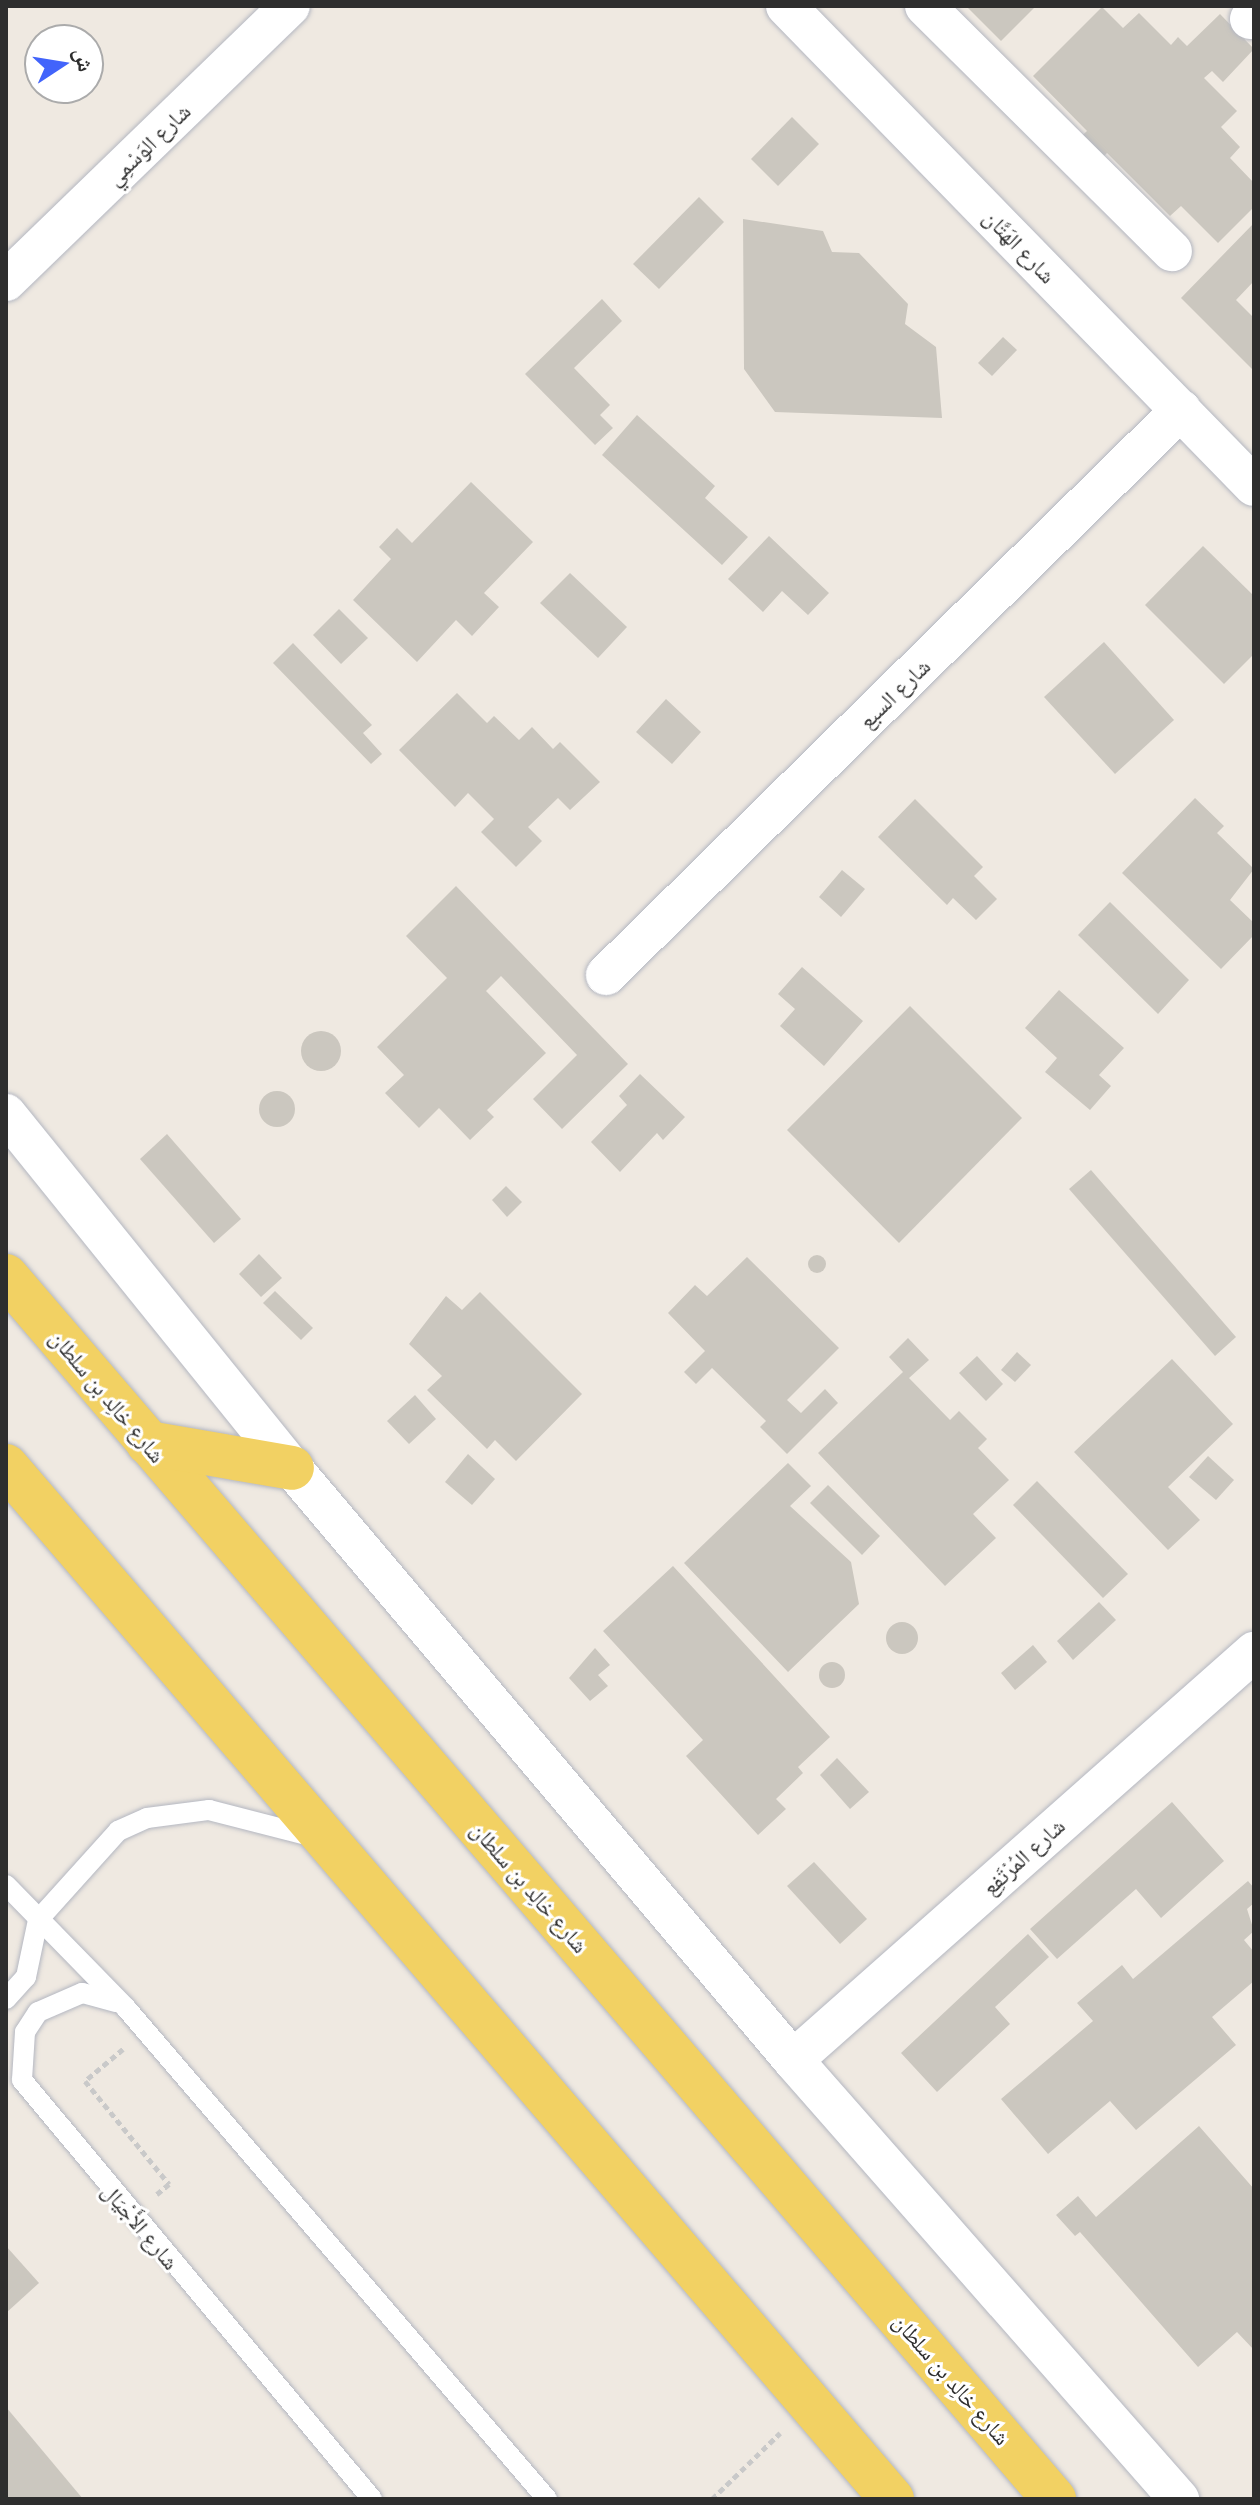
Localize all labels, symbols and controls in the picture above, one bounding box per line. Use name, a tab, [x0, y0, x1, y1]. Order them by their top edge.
north arrow	[24, 24, 104, 104]
text: ش	[68, 45, 103, 74]
street label: شارع الوَسْمِي	[101, 98, 195, 190]
street label: شارع الهَتَّان	[978, 204, 1062, 288]
street label: شارع السبع	[853, 653, 935, 733]
street label: شارع خالِد بن سلطان	[45, 1324, 171, 1468]
street label: شارع المُرْتَفِع	[976, 1812, 1070, 1900]
street label: شارع خالِد بن سلطان	[466, 1816, 594, 1958]
street label: شارع الأَجْيَال	[97, 2177, 185, 2275]
street label: شارع خالِد بن سلطان	[888, 2308, 1016, 2450]

